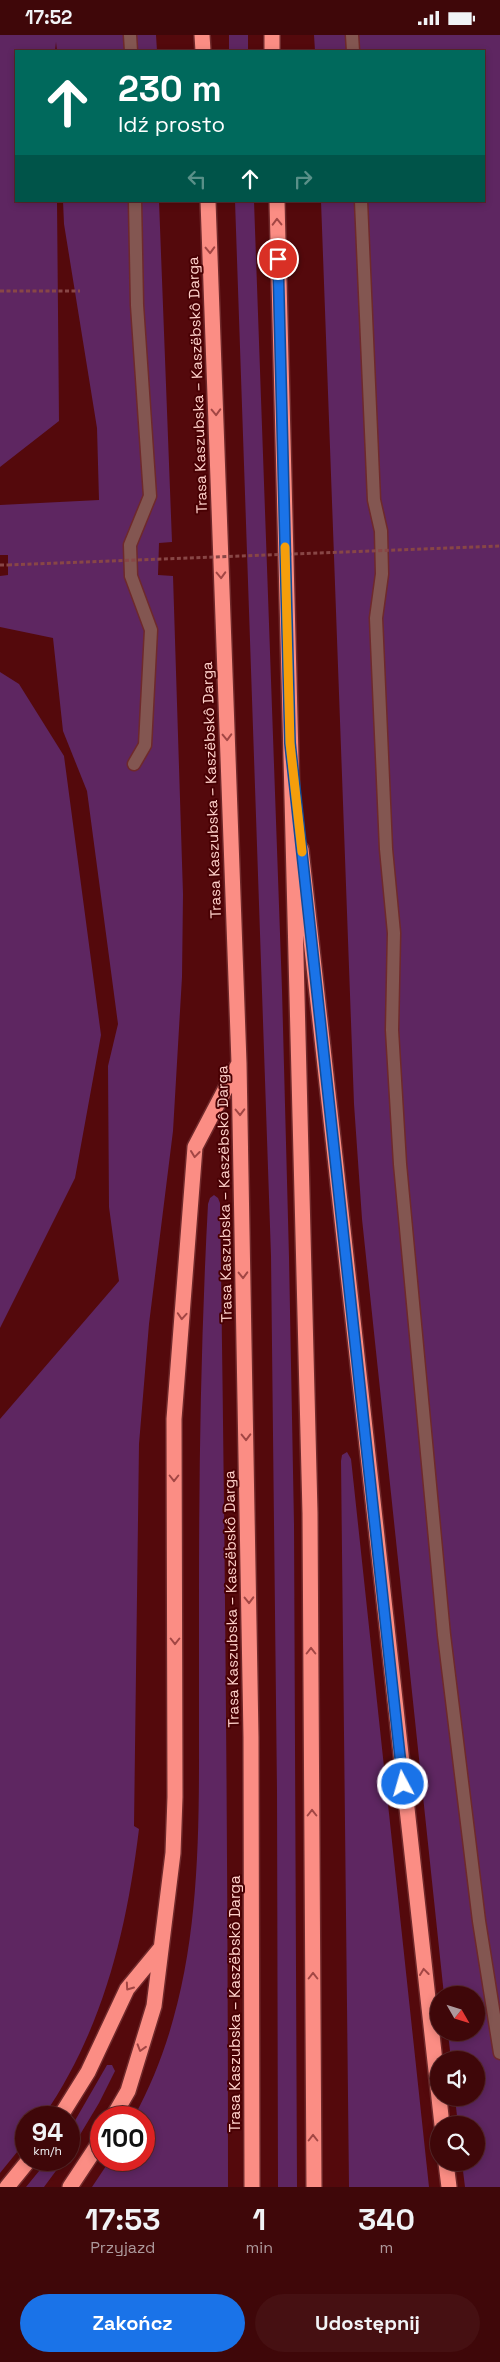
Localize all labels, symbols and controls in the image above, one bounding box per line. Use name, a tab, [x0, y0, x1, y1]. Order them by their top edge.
text: 17:52	[25, 5, 72, 30]
text: 230 m	[118, 67, 222, 111]
icon: ahead	[35, 70, 100, 135]
text: Idź prosto	[118, 110, 225, 138]
icon: left	[183, 165, 211, 193]
icon: ahead	[236, 165, 264, 193]
icon: right	[289, 165, 317, 193]
one-way arrow	[272, 218, 282, 226]
pin	[257, 238, 299, 280]
icon: arrive	[264, 245, 292, 273]
one-way arrow	[204, 246, 215, 254]
street label: Trasa Kaszubska – Kaszëbskô Darga	[183, 256, 211, 514]
one-way arrow	[210, 409, 221, 417]
one-way arrow	[216, 571, 227, 579]
street label: Trasa Kaszubska – Kaszëbskô Darga	[197, 661, 225, 919]
one-way arrow	[222, 734, 232, 741]
street label: Trasa Kaszubska – Kaszëbskô Darga	[212, 1065, 236, 1323]
one-way arrow	[234, 1108, 245, 1116]
one-way arrow	[190, 1151, 201, 1159]
one-way arrow	[237, 1271, 248, 1279]
one-way arrow	[177, 1312, 188, 1320]
one-way arrow	[240, 1433, 251, 1441]
street label: Trasa Kaszubska – Kaszëbskô Darga	[219, 1470, 243, 1728]
one-way arrow	[169, 1474, 179, 1482]
one-way arrow	[244, 1596, 254, 1604]
one-way arrow	[170, 1637, 180, 1645]
one-way arrow	[306, 1647, 316, 1654]
position arrow	[376, 1757, 428, 1809]
one-way arrow	[307, 1809, 317, 1817]
street label: Trasa Kaszubska – Kaszëbskô Darga	[225, 1875, 244, 2133]
one-way arrow	[419, 1968, 430, 1976]
one-way arrow	[308, 1972, 318, 1980]
one-way arrow	[126, 1981, 135, 1991]
north arrow	[430, 1986, 485, 2041]
map controls	[430, 1986, 485, 2171]
one-way arrow	[136, 2043, 146, 2051]
button: sound	[430, 2051, 485, 2106]
speed limit sign: 100	[90, 2106, 155, 2171]
text: 94	[32, 2116, 63, 2148]
button: search	[430, 2116, 485, 2171]
one-way arrow	[308, 2134, 319, 2142]
text: km/h	[33, 2143, 62, 2159]
text: 17:53	[85, 2200, 160, 2239]
text: 1	[253, 2200, 266, 2239]
text: 340	[358, 2200, 415, 2239]
text: Przyjazd	[90, 2237, 155, 2258]
text: min	[246, 2237, 273, 2258]
text: m	[380, 2237, 393, 2258]
button: Zakończ	[20, 2294, 245, 2352]
button: Udostępnij	[255, 2294, 480, 2352]

